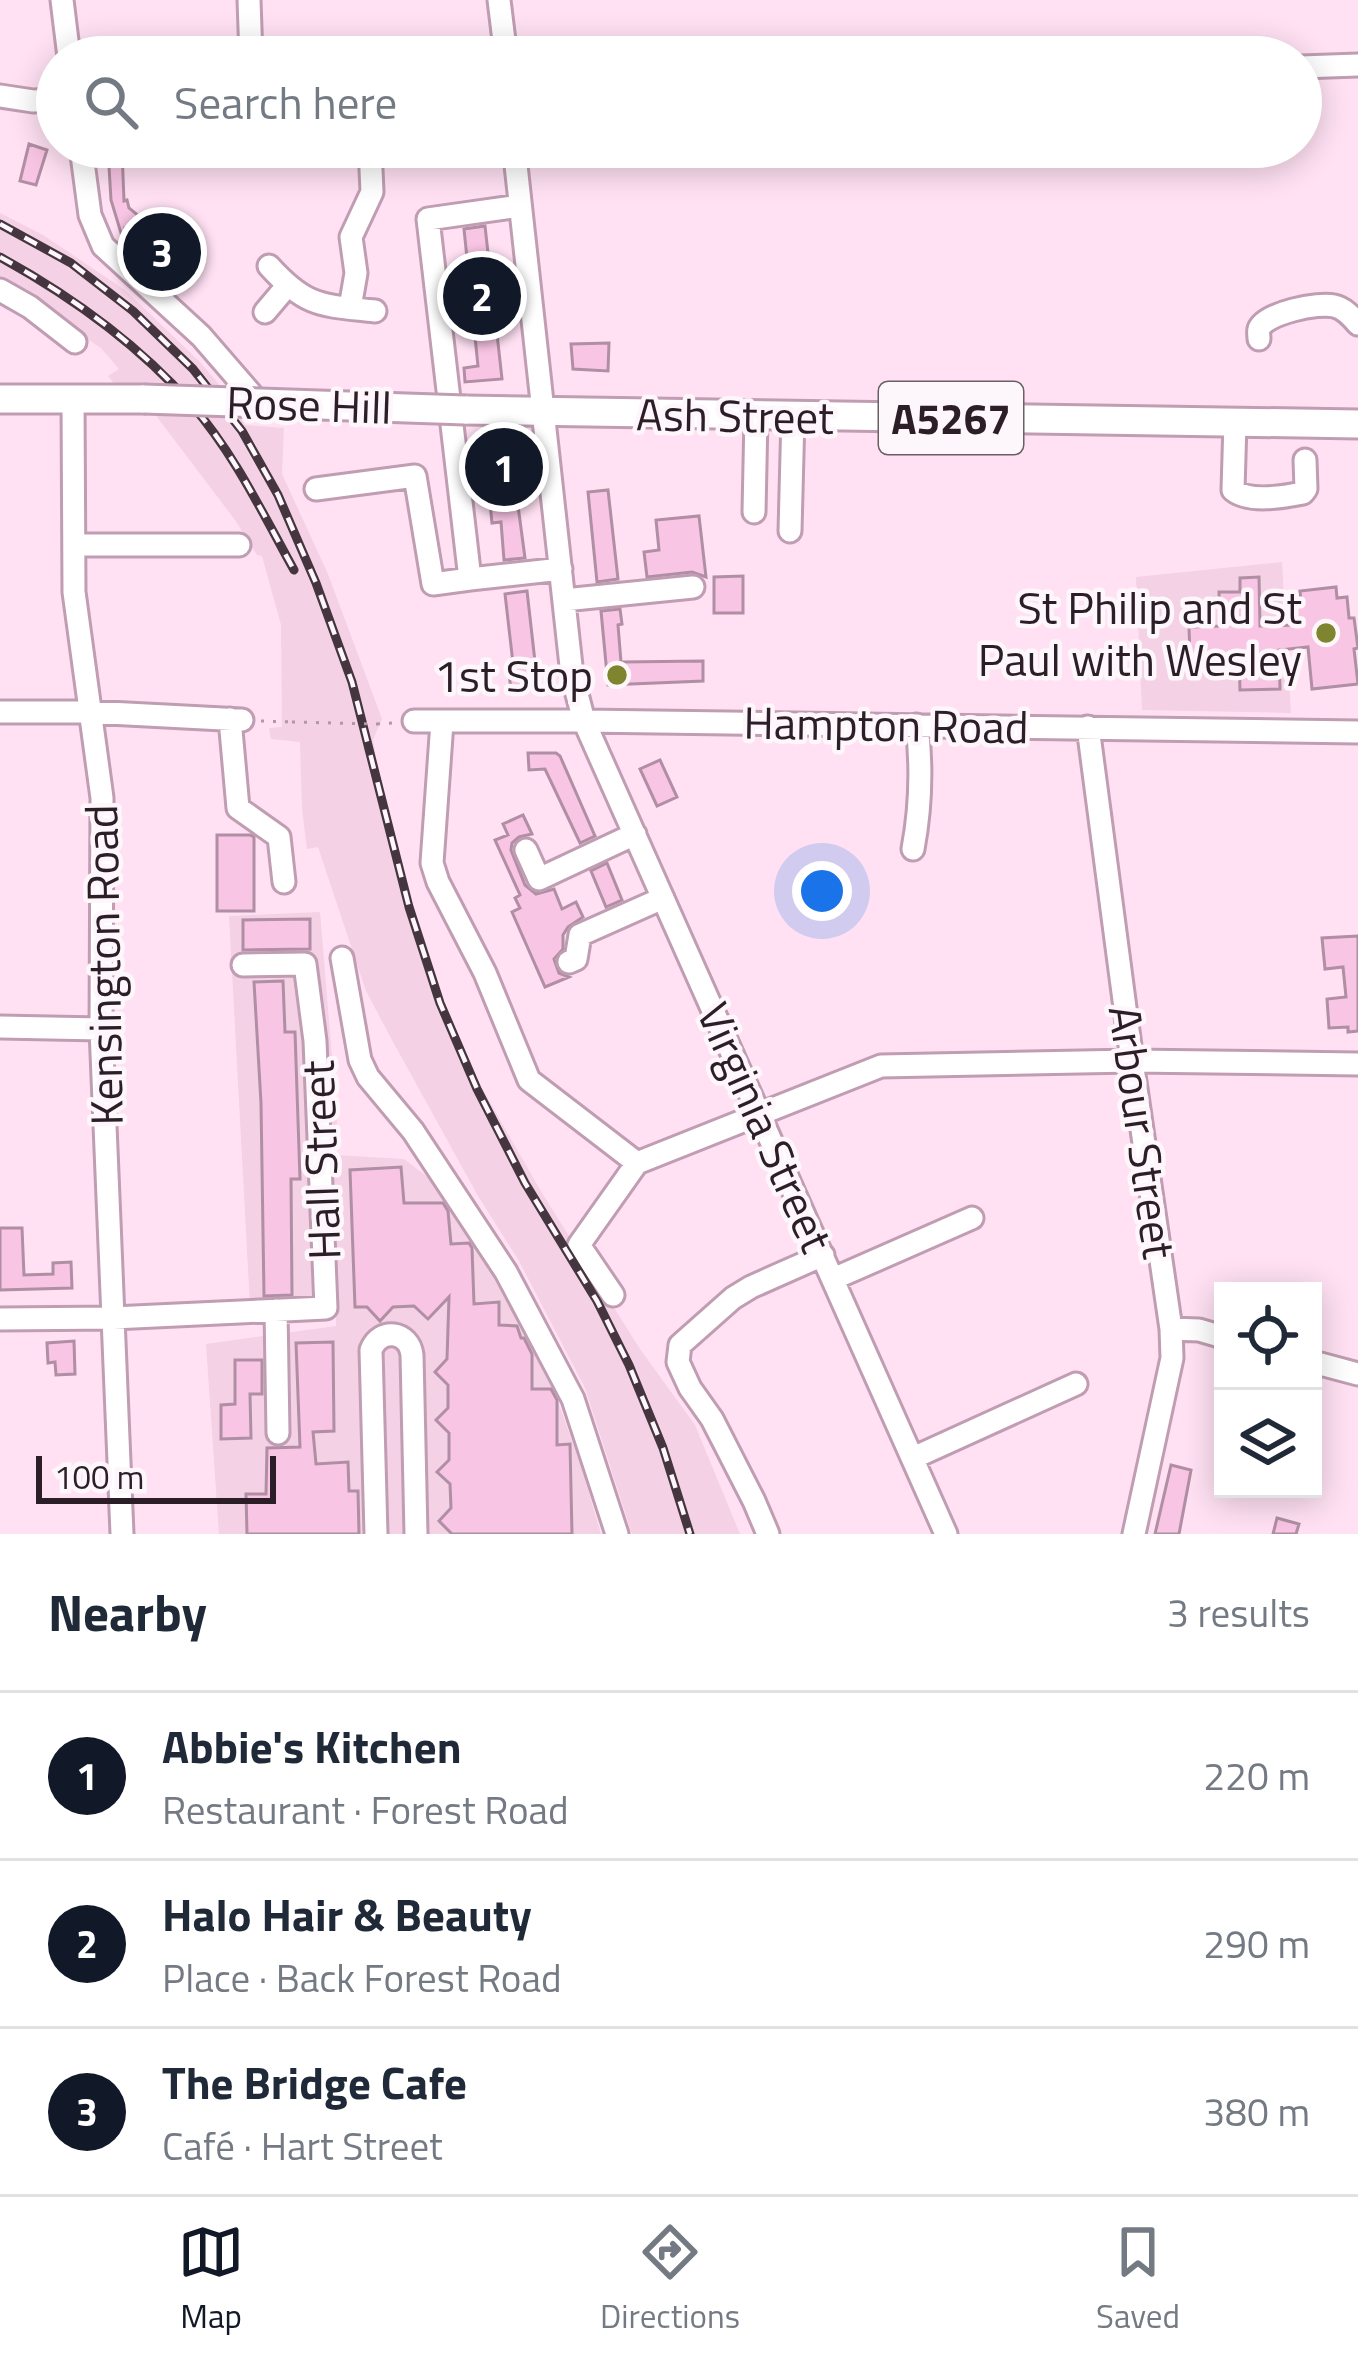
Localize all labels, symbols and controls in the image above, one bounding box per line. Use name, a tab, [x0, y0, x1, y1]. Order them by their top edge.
search box	[36, 36, 1322, 168]
text: Search here	[174, 68, 397, 136]
icon: search	[78, 69, 144, 135]
pin: 3	[123, 207, 201, 297]
pin: 2	[443, 251, 521, 341]
street label: Rose Hill	[225, 367, 393, 441]
street label: Ash Street	[636, 379, 835, 451]
road number: A5267	[879, 382, 1023, 454]
pin: 1	[465, 422, 543, 512]
place label: St Philip and St Paul with Wesley	[978, 573, 1302, 693]
marker: St Philip and St Paul with Wesley	[1313, 620, 1339, 646]
place label: 1st Stop	[434, 641, 593, 709]
marker: 1st Stop	[604, 662, 630, 688]
street label: Hampton Road	[743, 688, 1029, 760]
street label: Kensington Road	[66, 804, 140, 1126]
your location	[792, 861, 852, 921]
street label: Virginia Street	[681, 991, 851, 1263]
street label: Arbour Street	[1092, 1001, 1194, 1263]
street label: Hall Street	[283, 1059, 357, 1261]
map controls	[1214, 1282, 1322, 1498]
button: locate	[1214, 1282, 1322, 1390]
button: layers	[1214, 1390, 1322, 1498]
scale bar	[36, 1450, 276, 1503]
text: 100 m	[54, 1452, 144, 1502]
text: Nearby	[48, 1573, 207, 1651]
text: 3 results	[1167, 1583, 1310, 1642]
text: Abbie's Kitchen	[162, 1712, 462, 1780]
text: 1	[76, 1746, 98, 1805]
text: 220 m	[1203, 1746, 1310, 1805]
text: Restaurant · Forest Road	[162, 1780, 569, 1839]
text: Halo Hair & Beauty	[162, 1880, 532, 1948]
text: 2	[76, 1914, 98, 1973]
text: 290 m	[1203, 1914, 1310, 1973]
text: Place · Back Forest Road	[162, 1948, 562, 2007]
text: The Bridge Cafe	[162, 2048, 467, 2116]
text: 3	[76, 2082, 98, 2141]
text: 380 m	[1203, 2082, 1310, 2141]
text: Café · Hart Street	[162, 2116, 443, 2175]
tab: Map	[178, 2219, 244, 2341]
tab: Directions	[600, 2219, 740, 2341]
tab: Saved	[1096, 2219, 1180, 2341]

